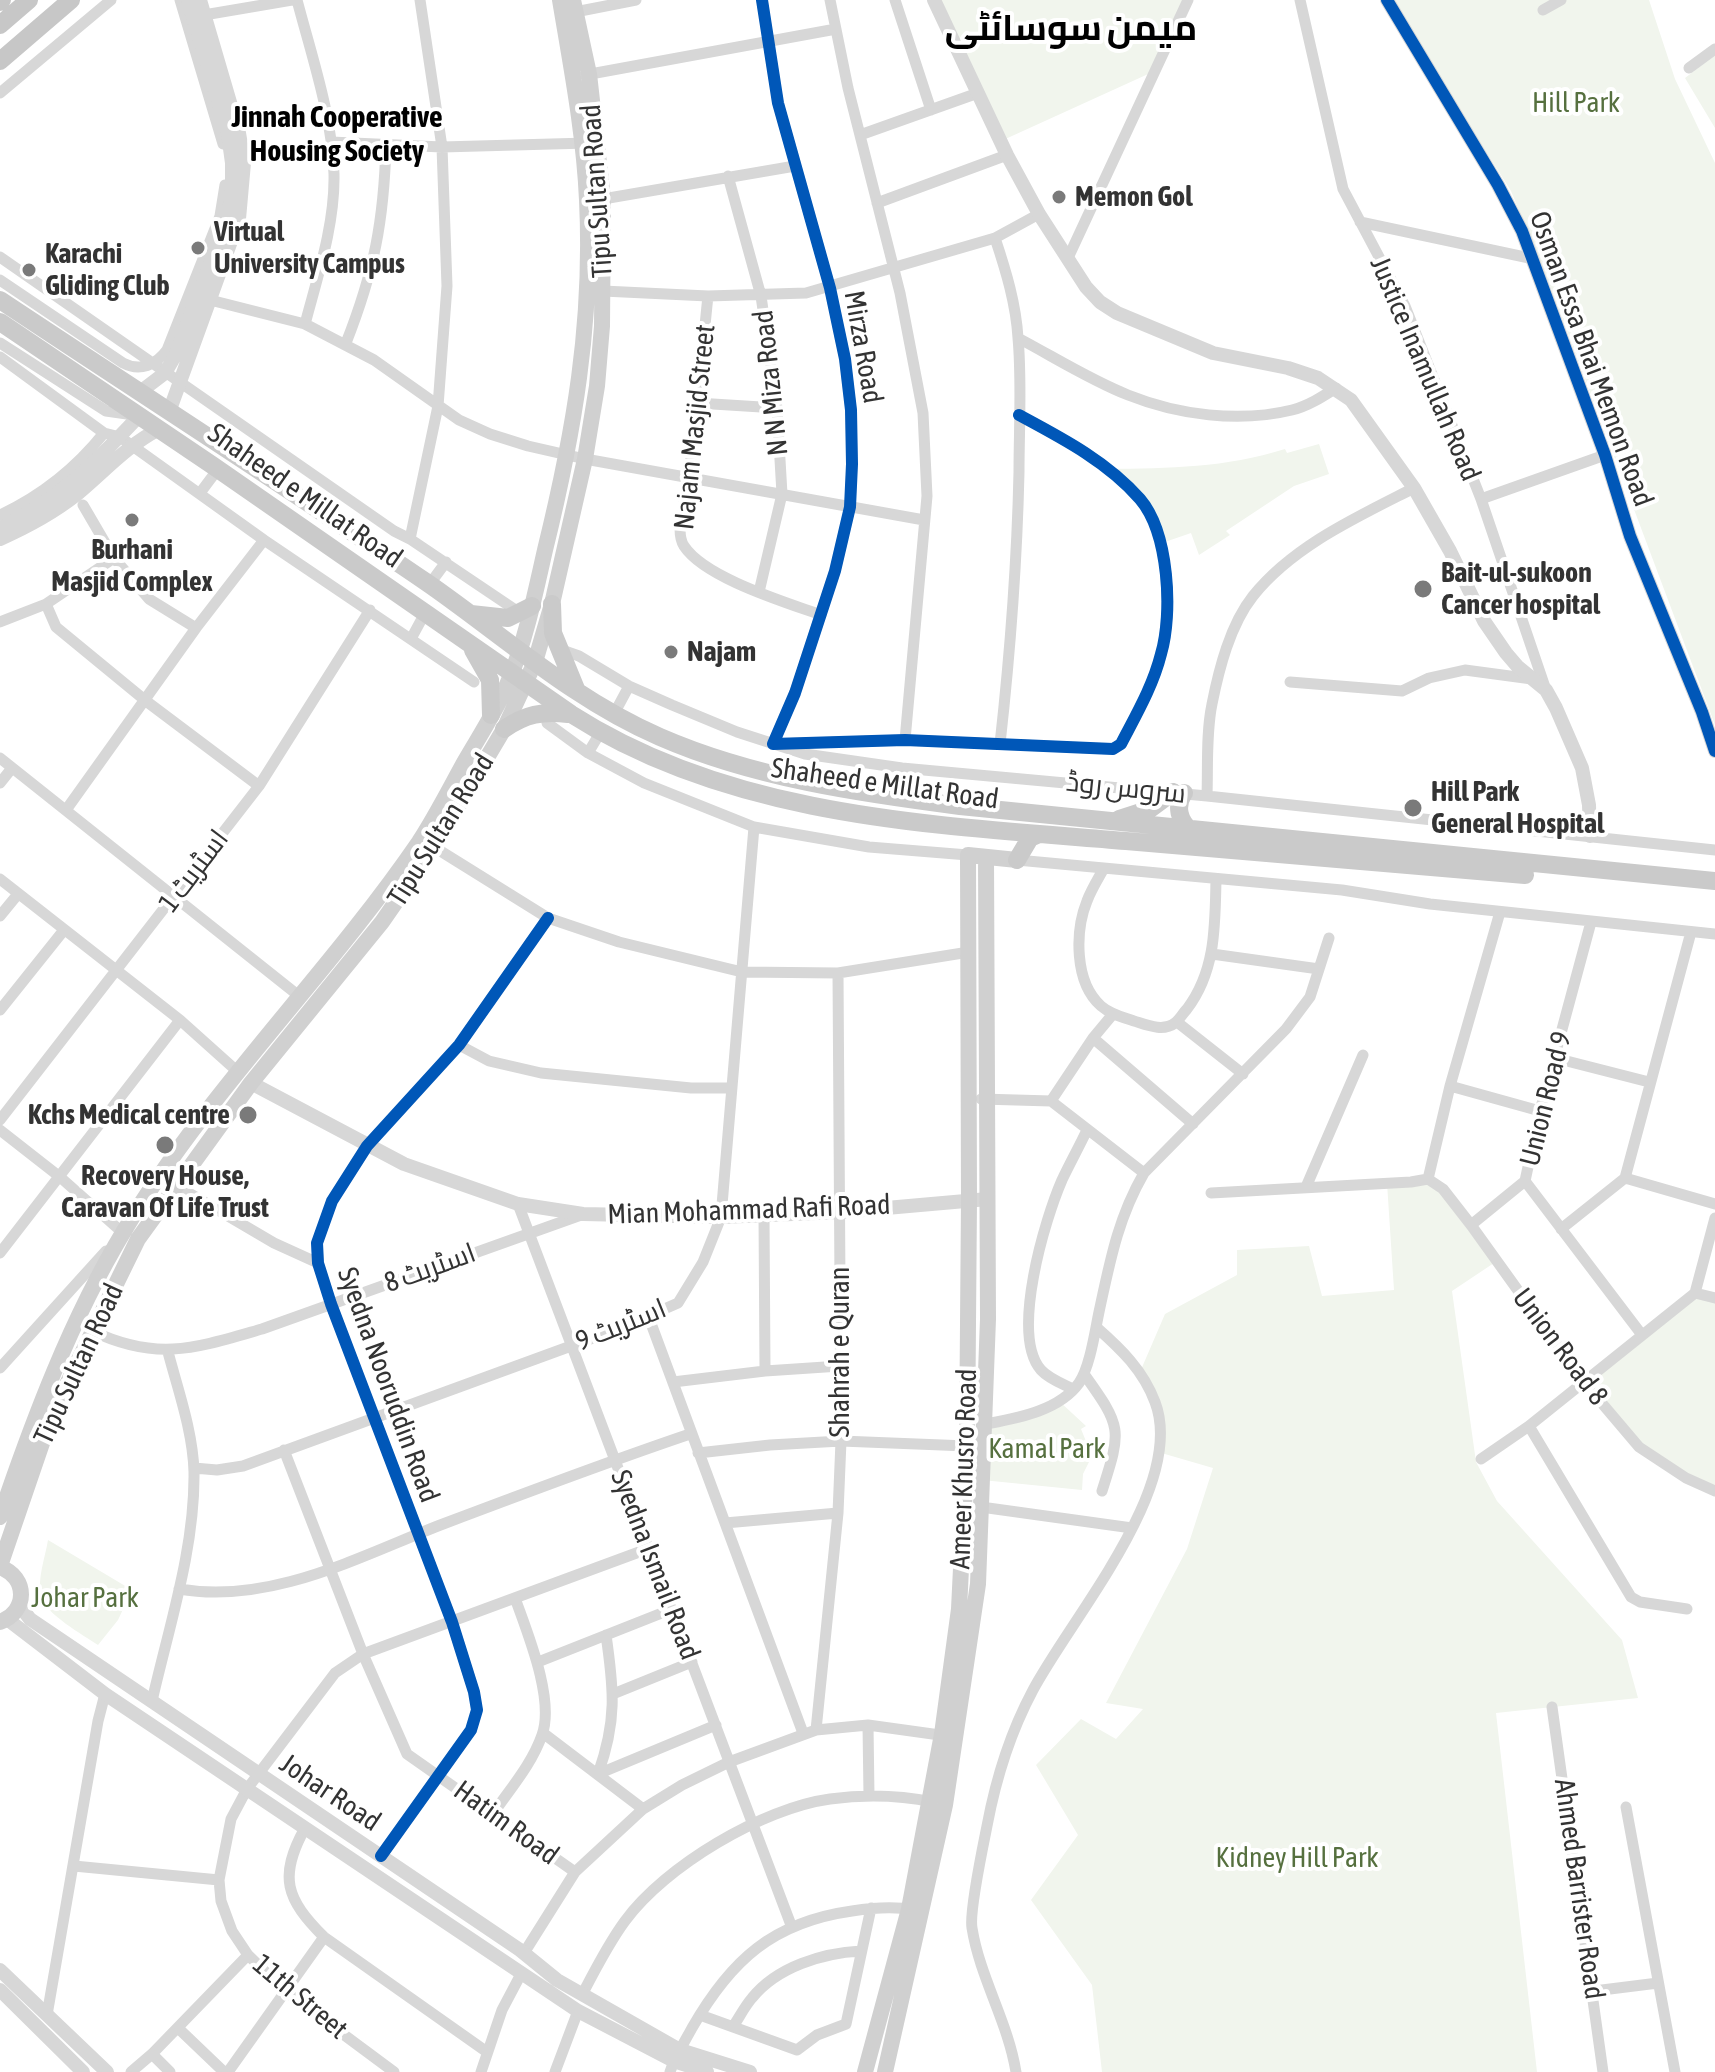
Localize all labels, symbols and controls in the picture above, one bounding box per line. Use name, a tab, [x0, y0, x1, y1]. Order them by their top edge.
district label: میمن سوسائٹی	[945, 7, 1197, 51]
park label: Hill Park	[1532, 86, 1620, 120]
district label: Jinnah Cooperative Housing Society	[231, 100, 443, 170]
street label: Tipu Sultan Road	[574, 103, 620, 279]
place label: Memon Gol	[1075, 180, 1193, 214]
marker: Memon Gol	[1050, 188, 1068, 206]
street label: Osman Essa Bhai Memon Road	[1522, 207, 1660, 511]
place label: Virtual University Campus	[214, 215, 405, 281]
place label: Karachi Gliding Club	[45, 237, 170, 303]
marker: Virtual University Campus	[189, 239, 207, 257]
street label: Justice Inamullah Road	[1363, 252, 1487, 486]
marker: Karachi Gliding Club	[20, 261, 38, 279]
street label: Mirza Road	[837, 288, 889, 406]
street label: N N Miza Road	[747, 308, 795, 458]
street label: Najam Masjid Street	[668, 323, 722, 531]
street label: Shaheed e Millat Road	[202, 417, 408, 575]
marker: Burhani Masjid Complex	[123, 511, 141, 529]
place label: Burhani Masjid Complex	[51, 533, 213, 599]
place label: Bait-ul-sukoon Cancer hospital	[1441, 556, 1600, 622]
marker: Bait-ul-sukoon Cancer hospital	[1412, 578, 1434, 600]
place label: Najam	[687, 635, 756, 669]
marker: Najam	[662, 643, 680, 661]
street label: Tipu Sultan Road	[381, 748, 501, 912]
street label: Shaheed e Millat Road	[769, 751, 1001, 817]
street label: سروس روڈ	[1064, 765, 1188, 811]
place label: Hill Park General Hospital	[1431, 775, 1604, 841]
marker: Hill Park General Hospital	[1402, 797, 1424, 819]
street label: اسٹریٹ 1	[152, 823, 236, 919]
street label: Union Road 9	[1513, 1028, 1579, 1170]
place label: Kchs Medical centre	[28, 1098, 230, 1132]
marker: Kchs Medical centre	[237, 1104, 259, 1126]
marker: Recovery House, Caravan Of Life Trust	[154, 1134, 176, 1156]
place label: Recovery House, Caravan Of Life Trust	[61, 1159, 269, 1225]
street label: Mian Mohammad Rafi Road	[607, 1188, 891, 1232]
street label: اسٹریٹ 8	[380, 1236, 480, 1300]
street label: Syedna Nooruddin Road	[330, 1263, 446, 1507]
street label: Shahrah e Quran	[823, 1267, 857, 1437]
street label: Tipu Sultan Road	[27, 1278, 131, 1450]
street label: Union Road 8	[1505, 1282, 1615, 1412]
street label: اسٹریٹ 9	[571, 1292, 671, 1358]
street label: Ameer Khusro Road	[944, 1368, 984, 1570]
park label: Kamal Park	[988, 1432, 1106, 1466]
street label: Syedna Ismail Road	[603, 1465, 707, 1665]
park label: Johar Park	[31, 1581, 139, 1615]
street label: Johar Road	[273, 1747, 387, 1839]
street label: Hatim Road	[447, 1774, 565, 1872]
street label: Ahmed Barrister Road	[1547, 1777, 1611, 2001]
park label: Kidney Hill Park	[1216, 1841, 1378, 1875]
street label: 11th Street	[246, 1948, 354, 2046]

